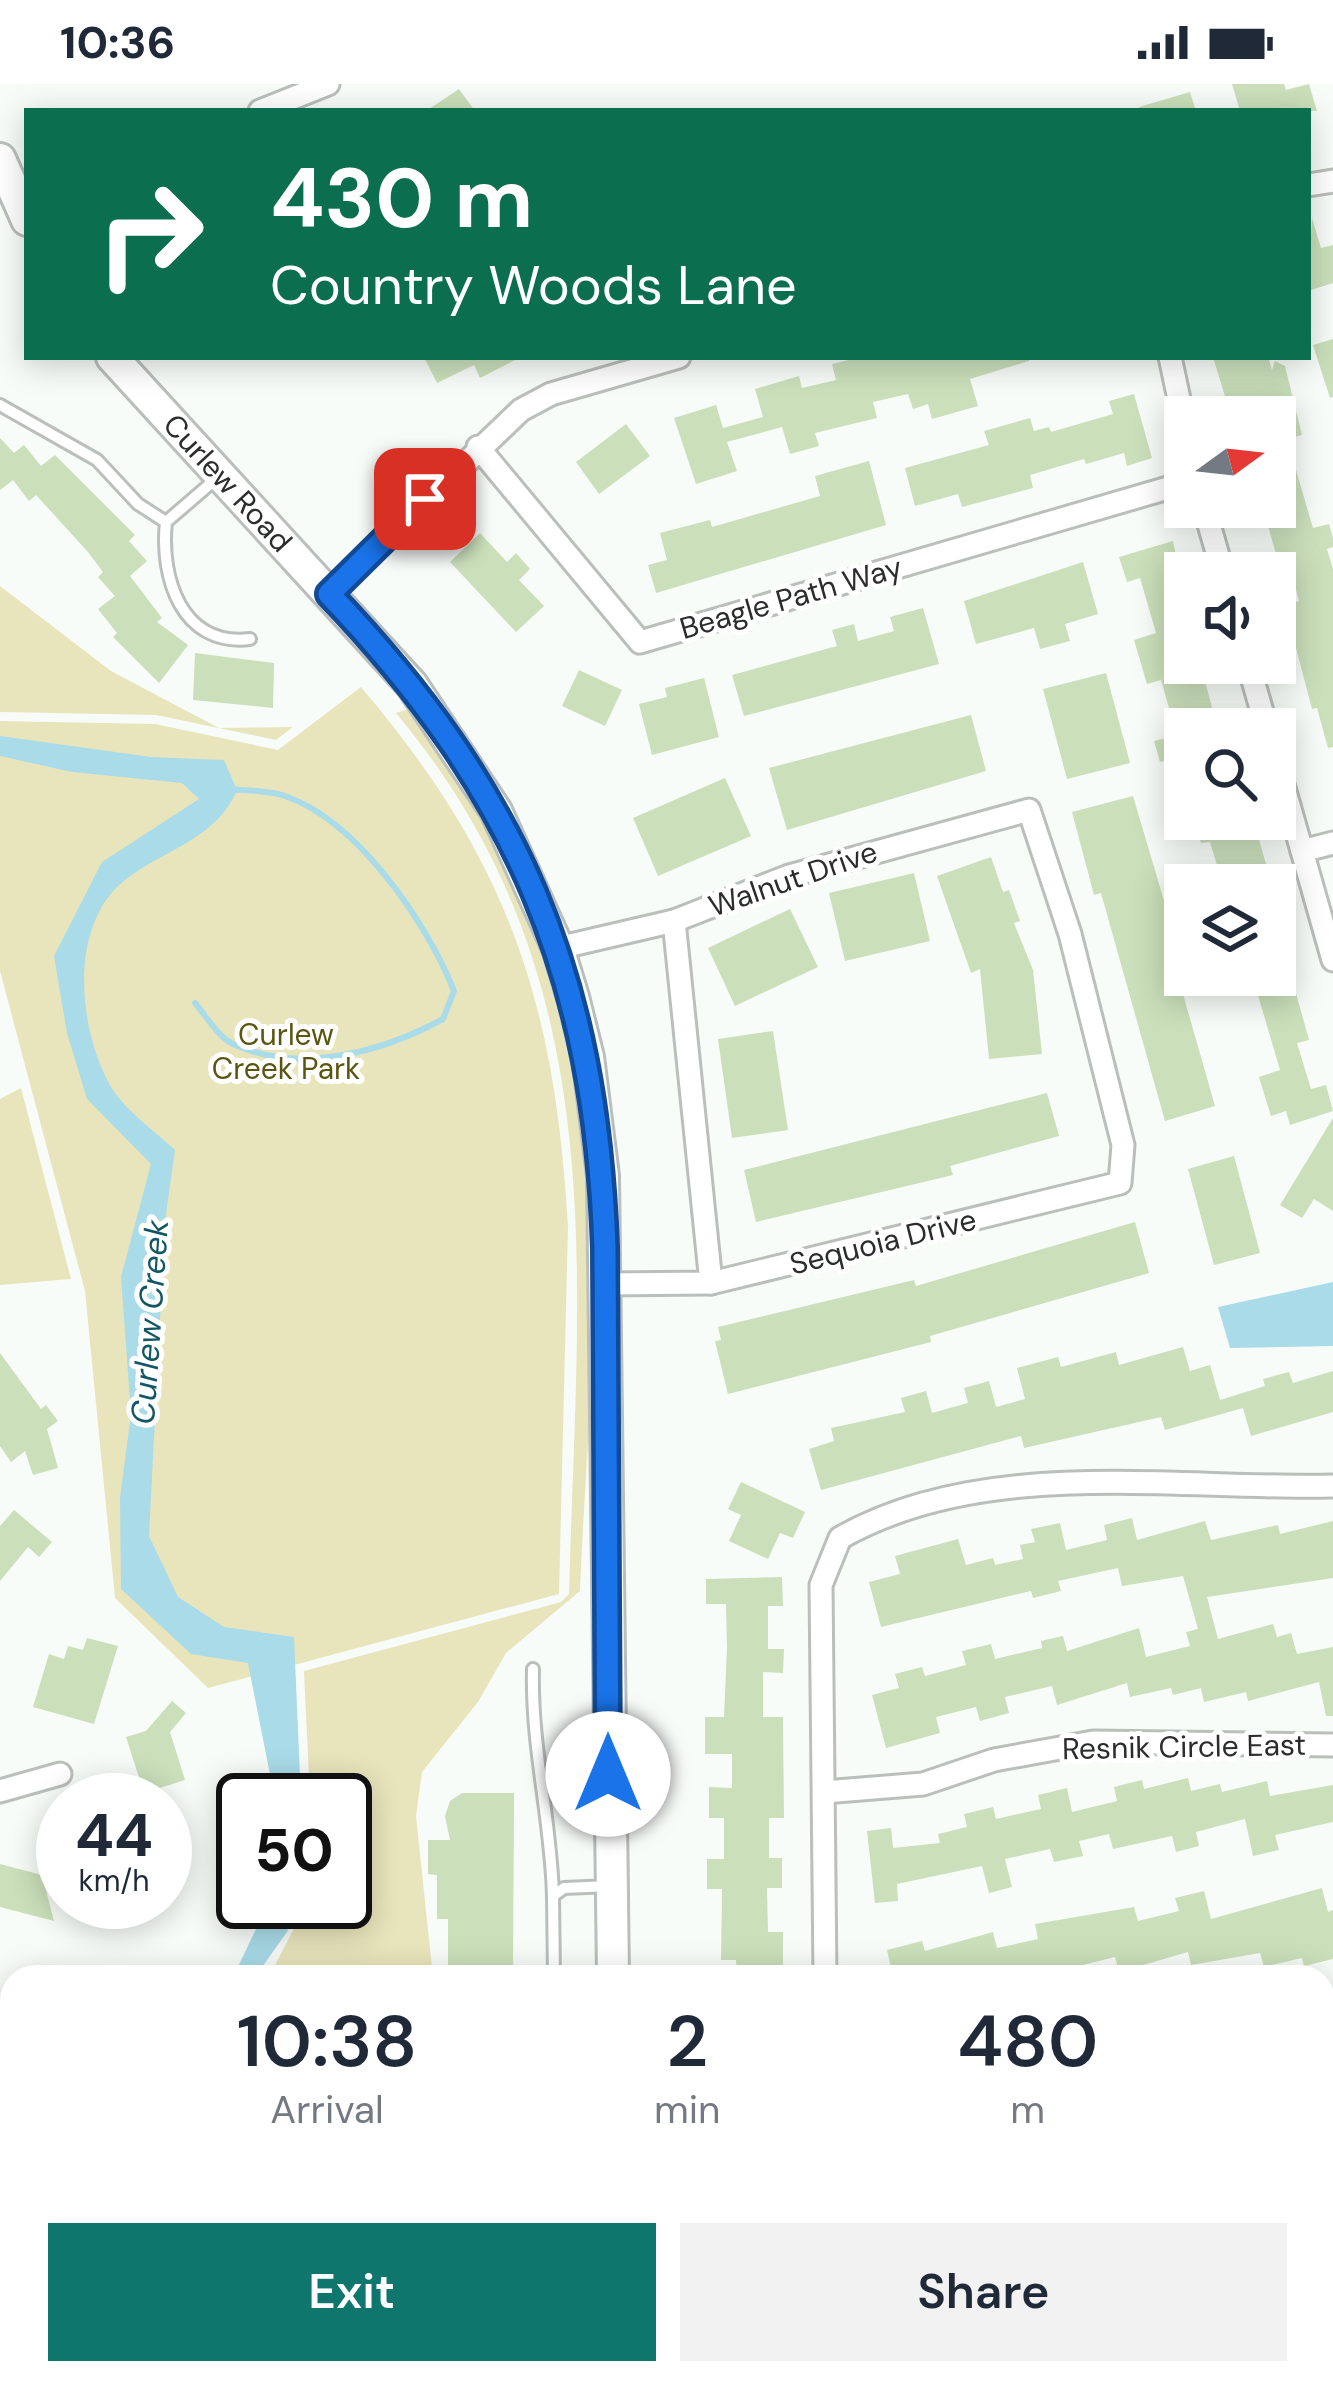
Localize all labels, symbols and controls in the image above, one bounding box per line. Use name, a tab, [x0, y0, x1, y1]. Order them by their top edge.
text: 10:36	[60, 13, 175, 72]
text: 430 m	[270, 144, 533, 253]
icon: right	[72, 156, 228, 312]
text: Country Woods Lane	[270, 250, 797, 321]
north arrow	[1164, 396, 1296, 528]
map controls	[1164, 396, 1296, 996]
street label: Curlew Road	[155, 406, 301, 560]
pin	[374, 448, 476, 550]
icon: arrive	[392, 466, 458, 532]
street label: Beagle Path Way	[675, 547, 907, 648]
button: sound	[1164, 552, 1296, 684]
button: search	[1164, 708, 1296, 840]
street label: Walnut Drive	[703, 831, 882, 926]
button: layers	[1164, 864, 1296, 996]
park label: Curlew Creek Park	[212, 1015, 360, 1088]
street label: Sequoia Drive	[786, 1200, 980, 1284]
water label: Curlew Creek	[121, 1218, 178, 1426]
position arrow	[545, 1711, 671, 1837]
street label: Resnik Circle East	[1062, 1725, 1306, 1768]
speed limit sign: 50	[216, 1773, 372, 1929]
text: 44	[75, 1796, 153, 1875]
text: km/h	[79, 1861, 149, 1900]
text: 10:38	[237, 1995, 417, 2088]
text: 2	[666, 1995, 708, 2088]
text: 480	[957, 1995, 1098, 2088]
text: Arrival	[270, 2084, 384, 2135]
text: min	[654, 2084, 720, 2135]
text: m	[1010, 2084, 1045, 2135]
button: Exit	[48, 2223, 656, 2361]
button: Share	[680, 2223, 1287, 2361]

